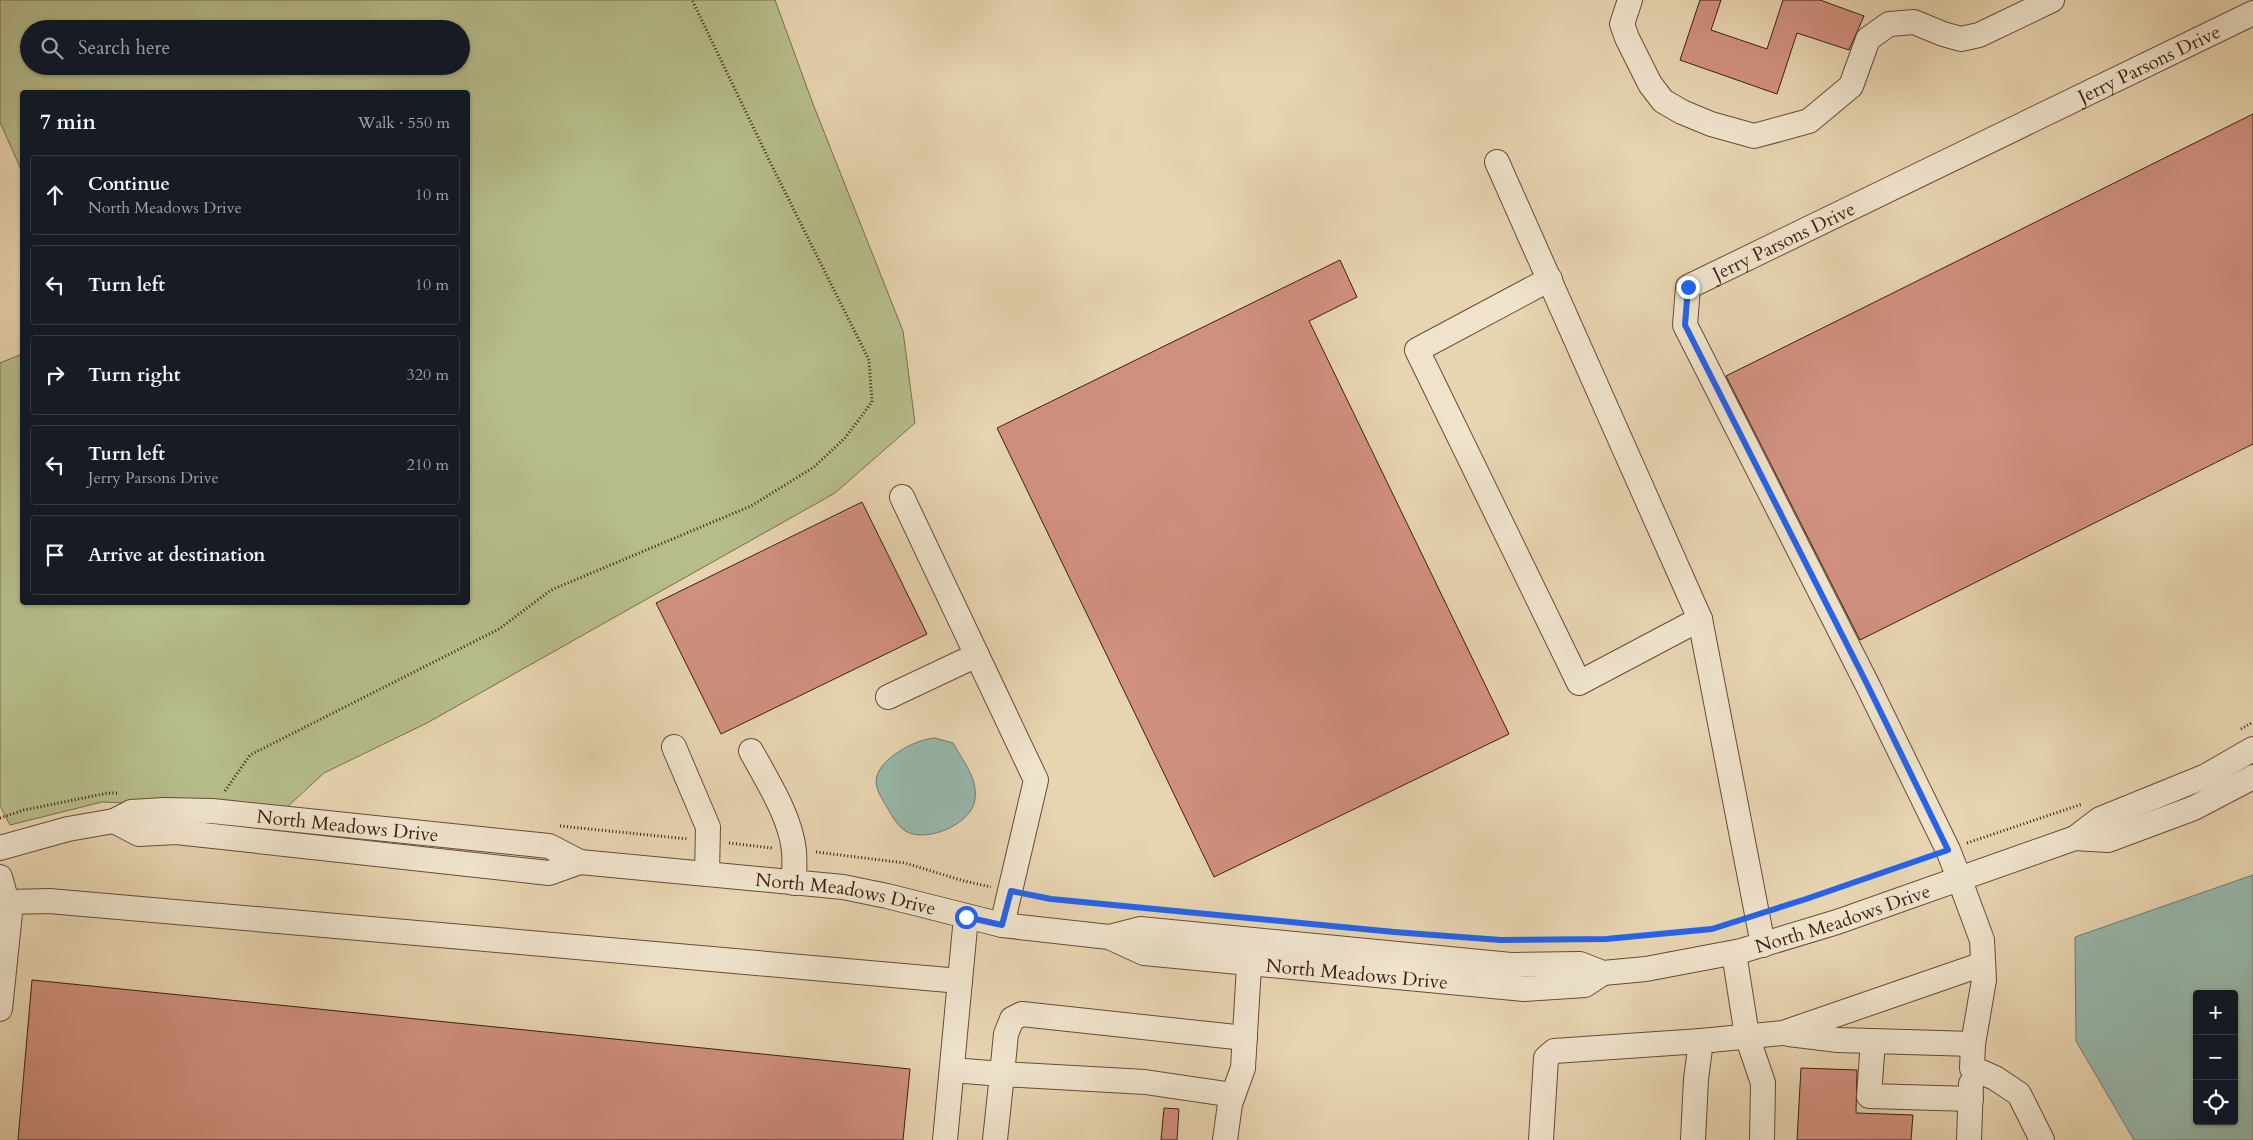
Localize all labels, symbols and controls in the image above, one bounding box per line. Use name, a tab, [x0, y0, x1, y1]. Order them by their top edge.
street label: Jerry Parsons Drive	[2071, 19, 2225, 111]
search box	[20, 20, 470, 75]
icon: search	[38, 34, 66, 62]
text: Search here	[78, 35, 170, 61]
text: 7 min	[40, 108, 96, 137]
text: Walk · 550 m	[358, 112, 450, 134]
text: Continue	[88, 171, 170, 197]
icon: ahead	[41, 181, 69, 209]
text: 10 m	[415, 184, 449, 206]
street label: Jerry Parsons Drive	[1706, 196, 1859, 289]
text: North Meadows Drive	[88, 197, 242, 219]
icon: left	[41, 271, 69, 299]
text: Turn left	[88, 272, 165, 298]
text: 10 m	[415, 274, 449, 296]
route end	[1677, 276, 1700, 299]
icon: right	[41, 361, 69, 389]
text: Turn right	[88, 362, 180, 388]
text: 320 m	[407, 364, 449, 386]
text: Turn left	[88, 441, 165, 467]
icon: left	[41, 451, 69, 479]
text: 210 m	[407, 454, 449, 476]
text: Jerry Parsons Drive	[88, 467, 219, 489]
icon: arrive	[41, 541, 69, 569]
text: Arrive at destination	[88, 542, 265, 568]
street label: North Meadows Drive	[255, 804, 440, 848]
street label: North Meadows Drive	[754, 867, 938, 922]
street label: North Meadows Drive	[1752, 878, 1934, 960]
route start	[955, 906, 978, 929]
street label: North Meadows Drive	[1265, 953, 1449, 996]
map controls	[2193, 990, 2238, 1125]
button: +	[2193, 990, 2238, 1035]
button: −	[2193, 1035, 2238, 1080]
button: locate	[2193, 1080, 2238, 1125]

